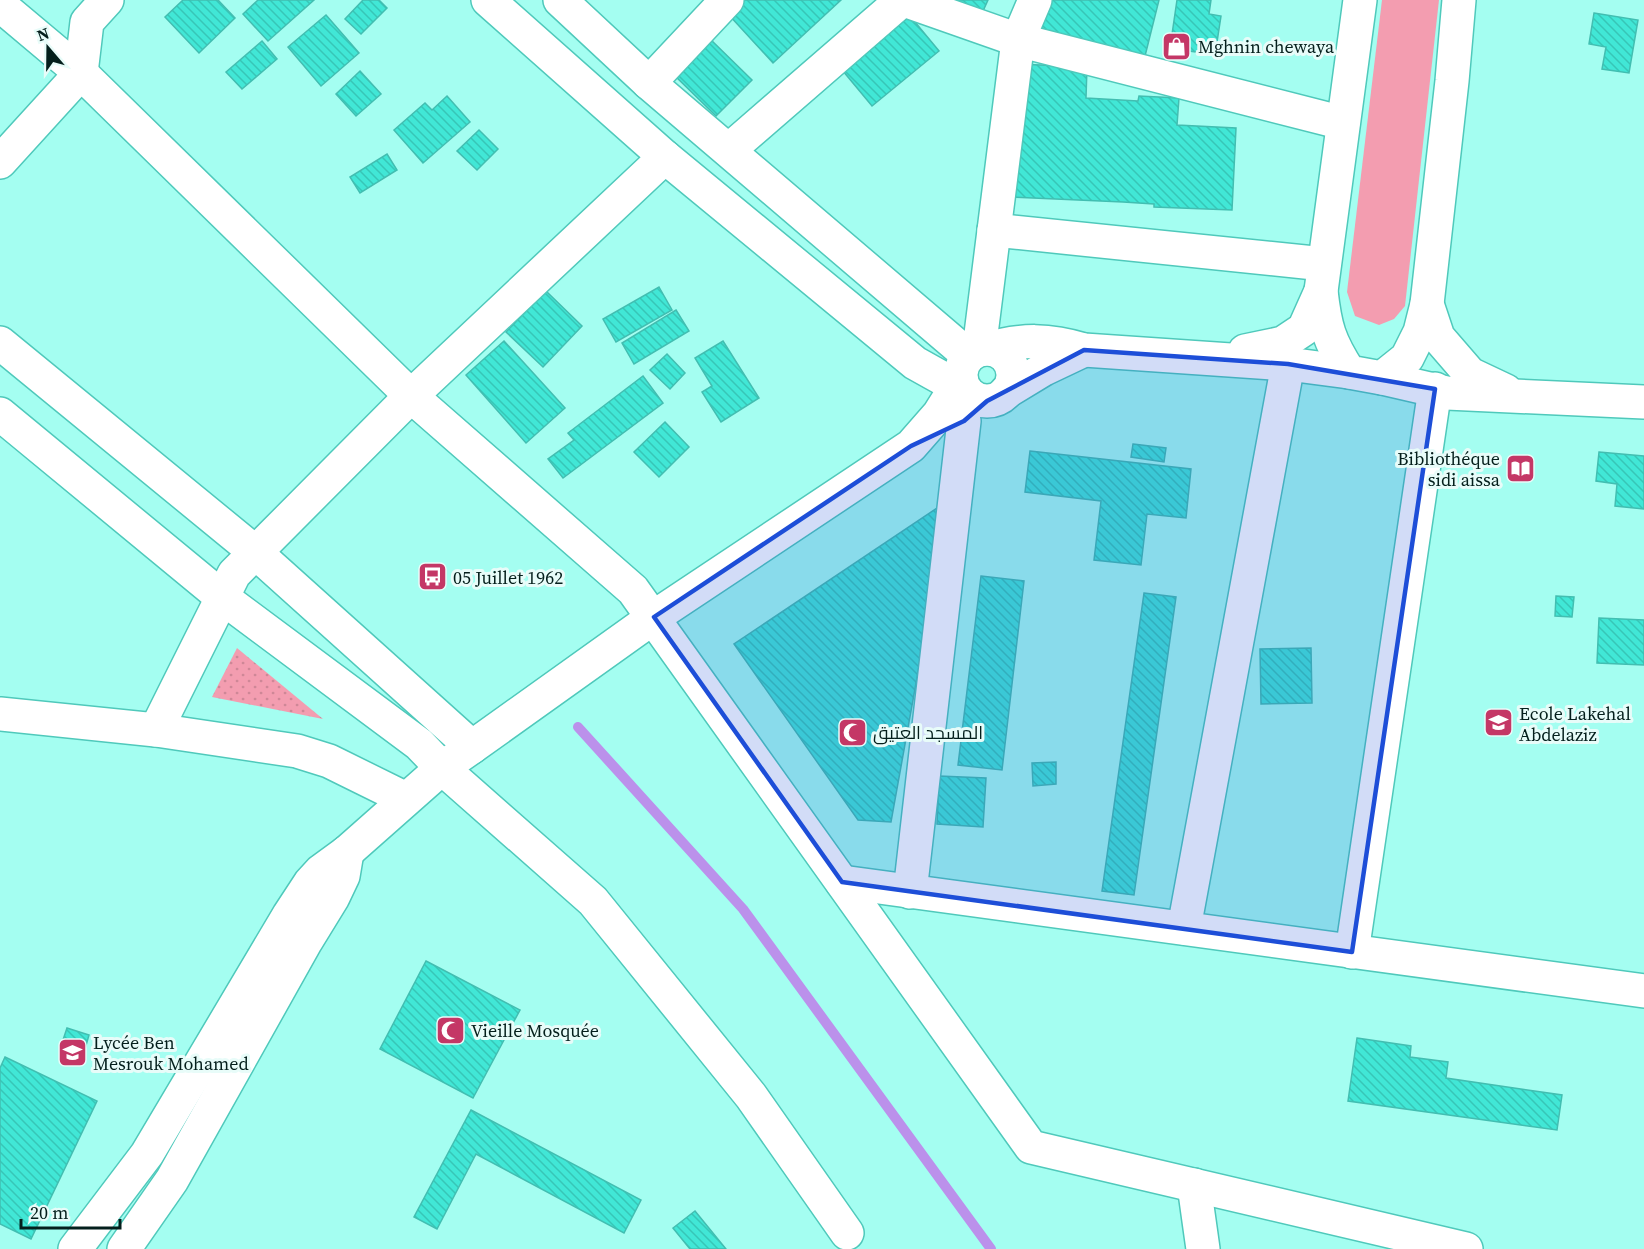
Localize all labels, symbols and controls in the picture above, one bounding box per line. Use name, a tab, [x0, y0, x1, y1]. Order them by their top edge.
north arrow	[18, 18, 78, 78]
text: N	[34, 21, 52, 46]
shop icon: Mghnin chewaya	[1161, 30, 1193, 62]
place label: Mghnin chewaya	[1198, 34, 1335, 59]
place label: Bibliothéque sidi aissa	[1397, 446, 1501, 492]
library icon: Bibliothéque sidi aissa	[1505, 452, 1537, 484]
bus stop icon: 05 Juillet 1962	[416, 561, 448, 593]
place label: 05 Juillet 1962	[453, 565, 563, 590]
place label: Ecole Lakehal Abdelaziz	[1519, 701, 1631, 747]
school or university icon: Ecole Lakehal Abdelaziz	[1482, 707, 1514, 739]
mosque icon: المسجد العتيق	[836, 716, 868, 748]
place label: المسجد العتيق	[873, 720, 983, 745]
mosque icon: Vieille Mosquée	[434, 1014, 466, 1046]
place label: Vieille Mosquée	[471, 1018, 599, 1043]
place label: Lycée Ben Mesrouk Mohamed	[93, 1030, 249, 1076]
school or university icon: Lycée Ben Mesrouk Mohamed	[56, 1036, 88, 1068]
scale bar	[21, 1192, 120, 1230]
text: 20 m	[30, 1200, 68, 1225]

